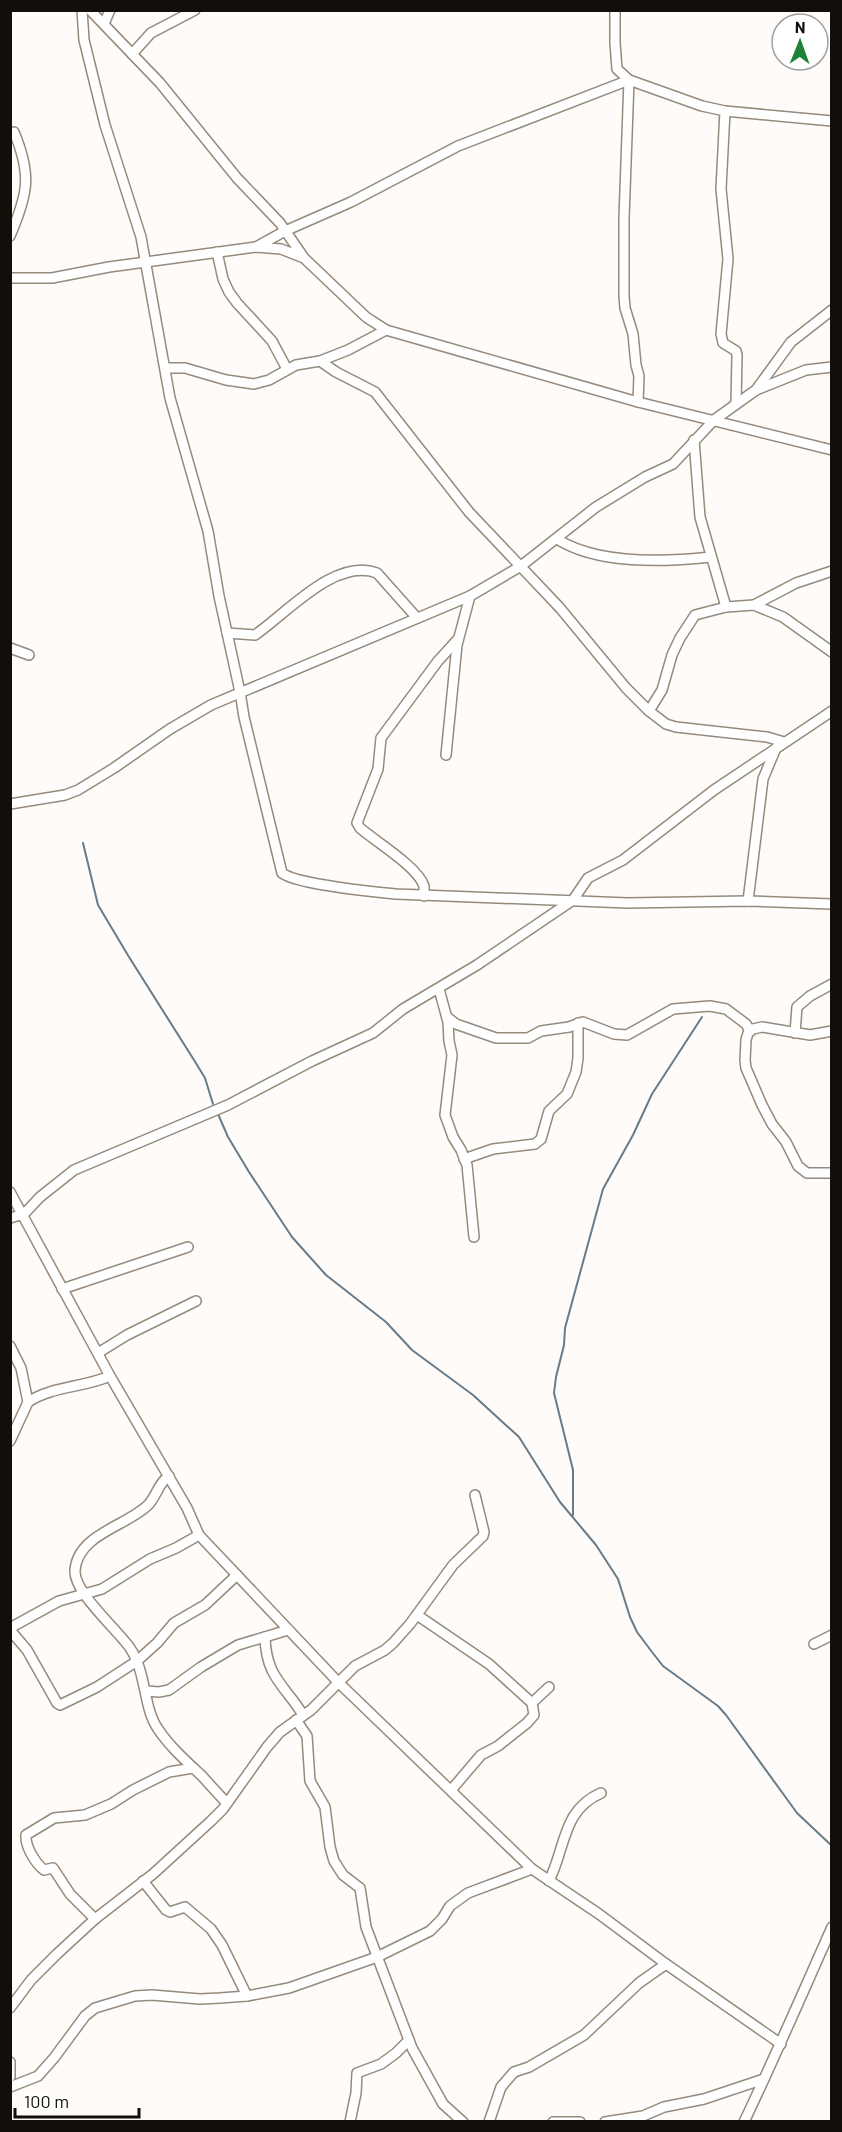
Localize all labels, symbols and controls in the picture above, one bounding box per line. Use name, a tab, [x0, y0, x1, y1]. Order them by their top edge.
north arrow	[770, 12, 830, 72]
text: N	[795, 17, 806, 36]
scale bar	[15, 2081, 140, 2119]
text: 100 m	[24, 2090, 69, 2112]

